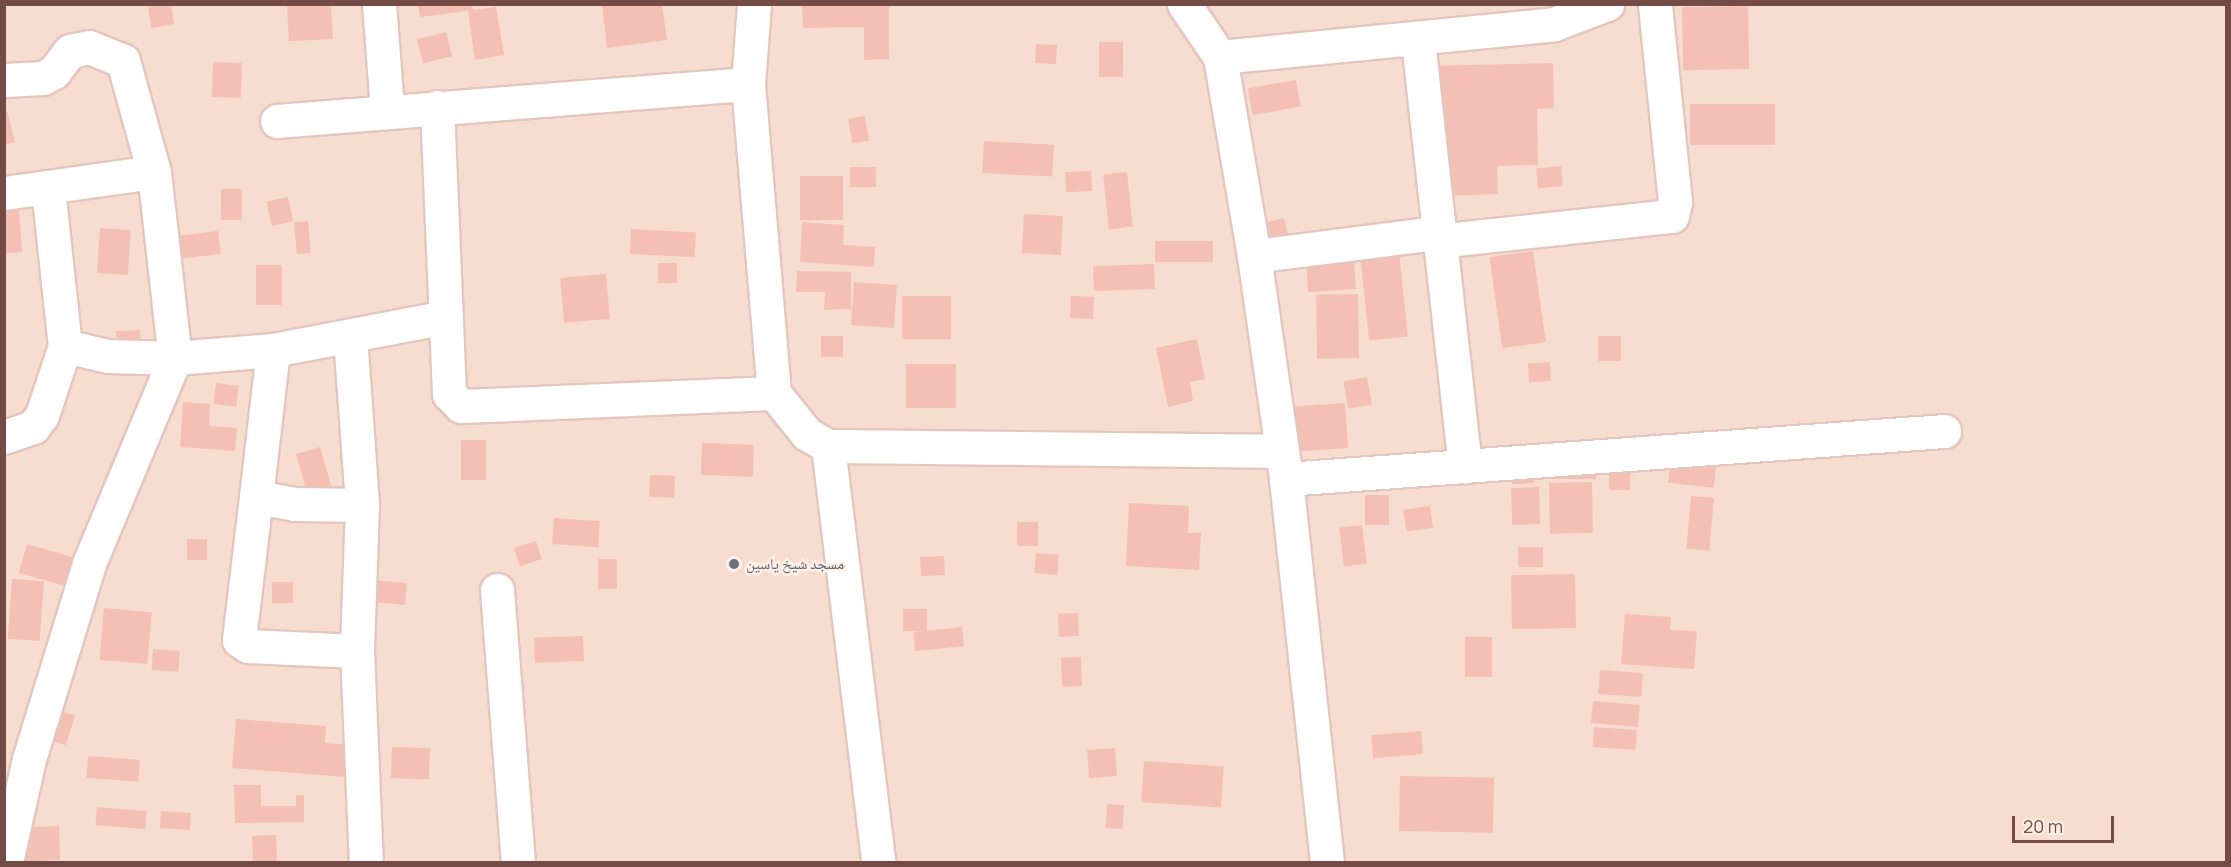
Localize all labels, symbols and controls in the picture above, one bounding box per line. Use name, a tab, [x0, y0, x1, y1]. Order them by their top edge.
place label: مسجد شيخ ياسين	[746, 555, 844, 573]
marker: مسجد شيخ ياسين	[727, 557, 741, 571]
scale bar	[2015, 804, 2117, 842]
text: 20 m	[2023, 814, 2063, 838]

